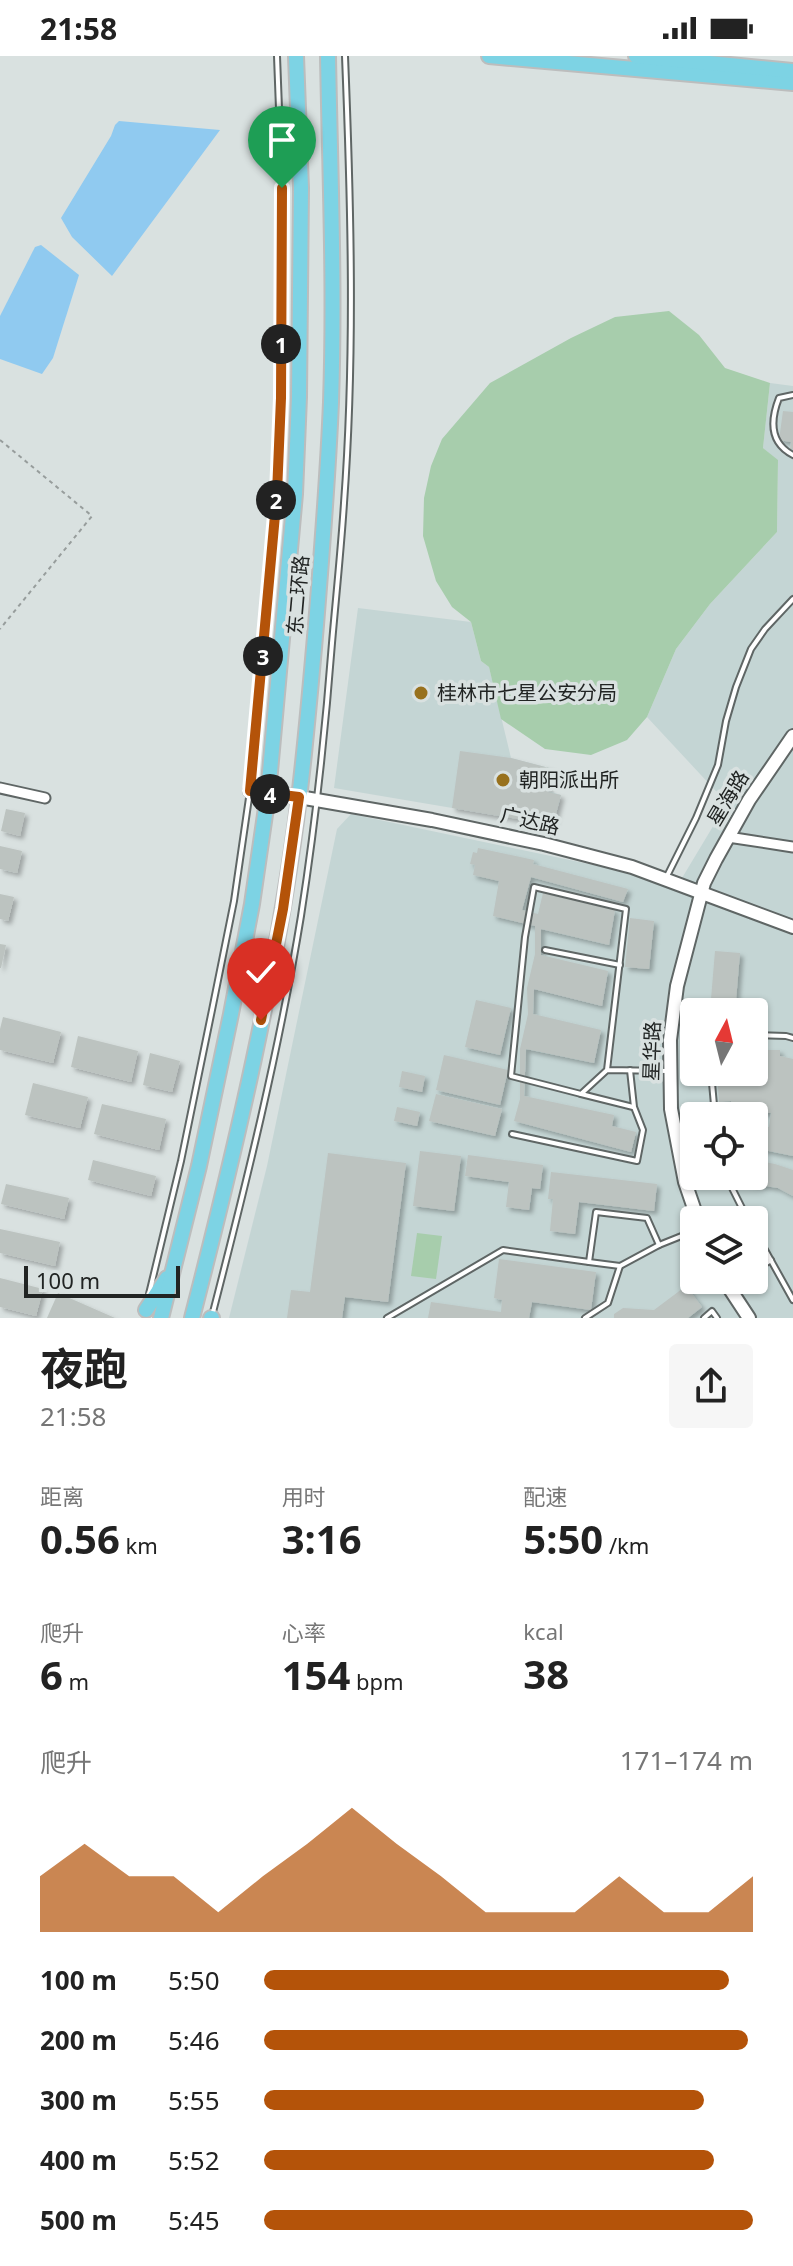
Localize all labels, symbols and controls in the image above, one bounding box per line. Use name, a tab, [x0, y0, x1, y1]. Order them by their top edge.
text: 21:58	[40, 8, 117, 49]
pin	[248, 106, 316, 188]
icon: arrive	[260, 118, 304, 162]
pin: 1	[261, 324, 301, 364]
text: 1	[275, 329, 287, 359]
pin: 2	[256, 480, 296, 520]
text: 2	[270, 485, 282, 515]
street label: 东二环路	[281, 554, 314, 636]
pin: 3	[243, 636, 283, 676]
text: 3	[257, 641, 269, 671]
place label: 桂林市七星公安分局	[437, 679, 617, 706]
marker: 桂林市七星公安分局	[412, 684, 430, 702]
street label: 星海路	[701, 765, 755, 830]
place label: 朝阳派出所	[519, 766, 619, 793]
marker: 朝阳派出所	[494, 771, 512, 789]
pin: 4	[250, 774, 290, 814]
text: 4	[264, 779, 276, 809]
street label: 广达路	[498, 801, 562, 840]
pin	[227, 938, 295, 1020]
icon: check	[239, 950, 283, 994]
north arrow	[680, 998, 768, 1086]
map controls	[680, 998, 768, 1294]
street label: 星华路	[637, 1021, 666, 1081]
button: locate	[680, 1102, 768, 1190]
button: layers	[680, 1206, 768, 1294]
scale bar	[24, 1262, 180, 1298]
text: 100 m	[36, 1265, 100, 1295]
text: 夜跑	[40, 1338, 128, 1398]
button: share	[669, 1344, 753, 1428]
text: 21:58	[40, 1398, 106, 1434]
text: 距离	[40, 1481, 84, 1511]
text: 用时	[282, 1481, 326, 1511]
text: 配速	[523, 1481, 567, 1511]
text: 0.56	[40, 1511, 120, 1566]
text: 3:16	[282, 1511, 362, 1566]
text: 5:50	[523, 1511, 603, 1566]
text: km	[120, 1530, 158, 1560]
text: /km	[603, 1530, 649, 1560]
text: kcal	[523, 1616, 564, 1646]
text: 爬升	[40, 1617, 84, 1647]
text: 心率	[282, 1617, 326, 1647]
text: 38	[523, 1646, 569, 1701]
text: 6	[40, 1647, 63, 1702]
text: 154	[282, 1647, 350, 1702]
text: m	[63, 1666, 89, 1696]
text: bpm	[350, 1666, 404, 1696]
text: 171–174 m	[620, 1742, 753, 1778]
text: 爬升	[40, 1744, 92, 1780]
text: 100 m	[40, 1962, 117, 1998]
text: 5:50	[168, 1962, 220, 1998]
text: 200 m	[40, 2022, 117, 2058]
text: 5:46	[168, 2022, 220, 2058]
text: 300 m	[40, 2082, 117, 2118]
text: 5:55	[168, 2082, 220, 2118]
text: 400 m	[40, 2142, 117, 2178]
text: 5:52	[168, 2142, 220, 2178]
text: 500 m	[40, 2202, 117, 2238]
text: 5:45	[168, 2202, 220, 2238]

